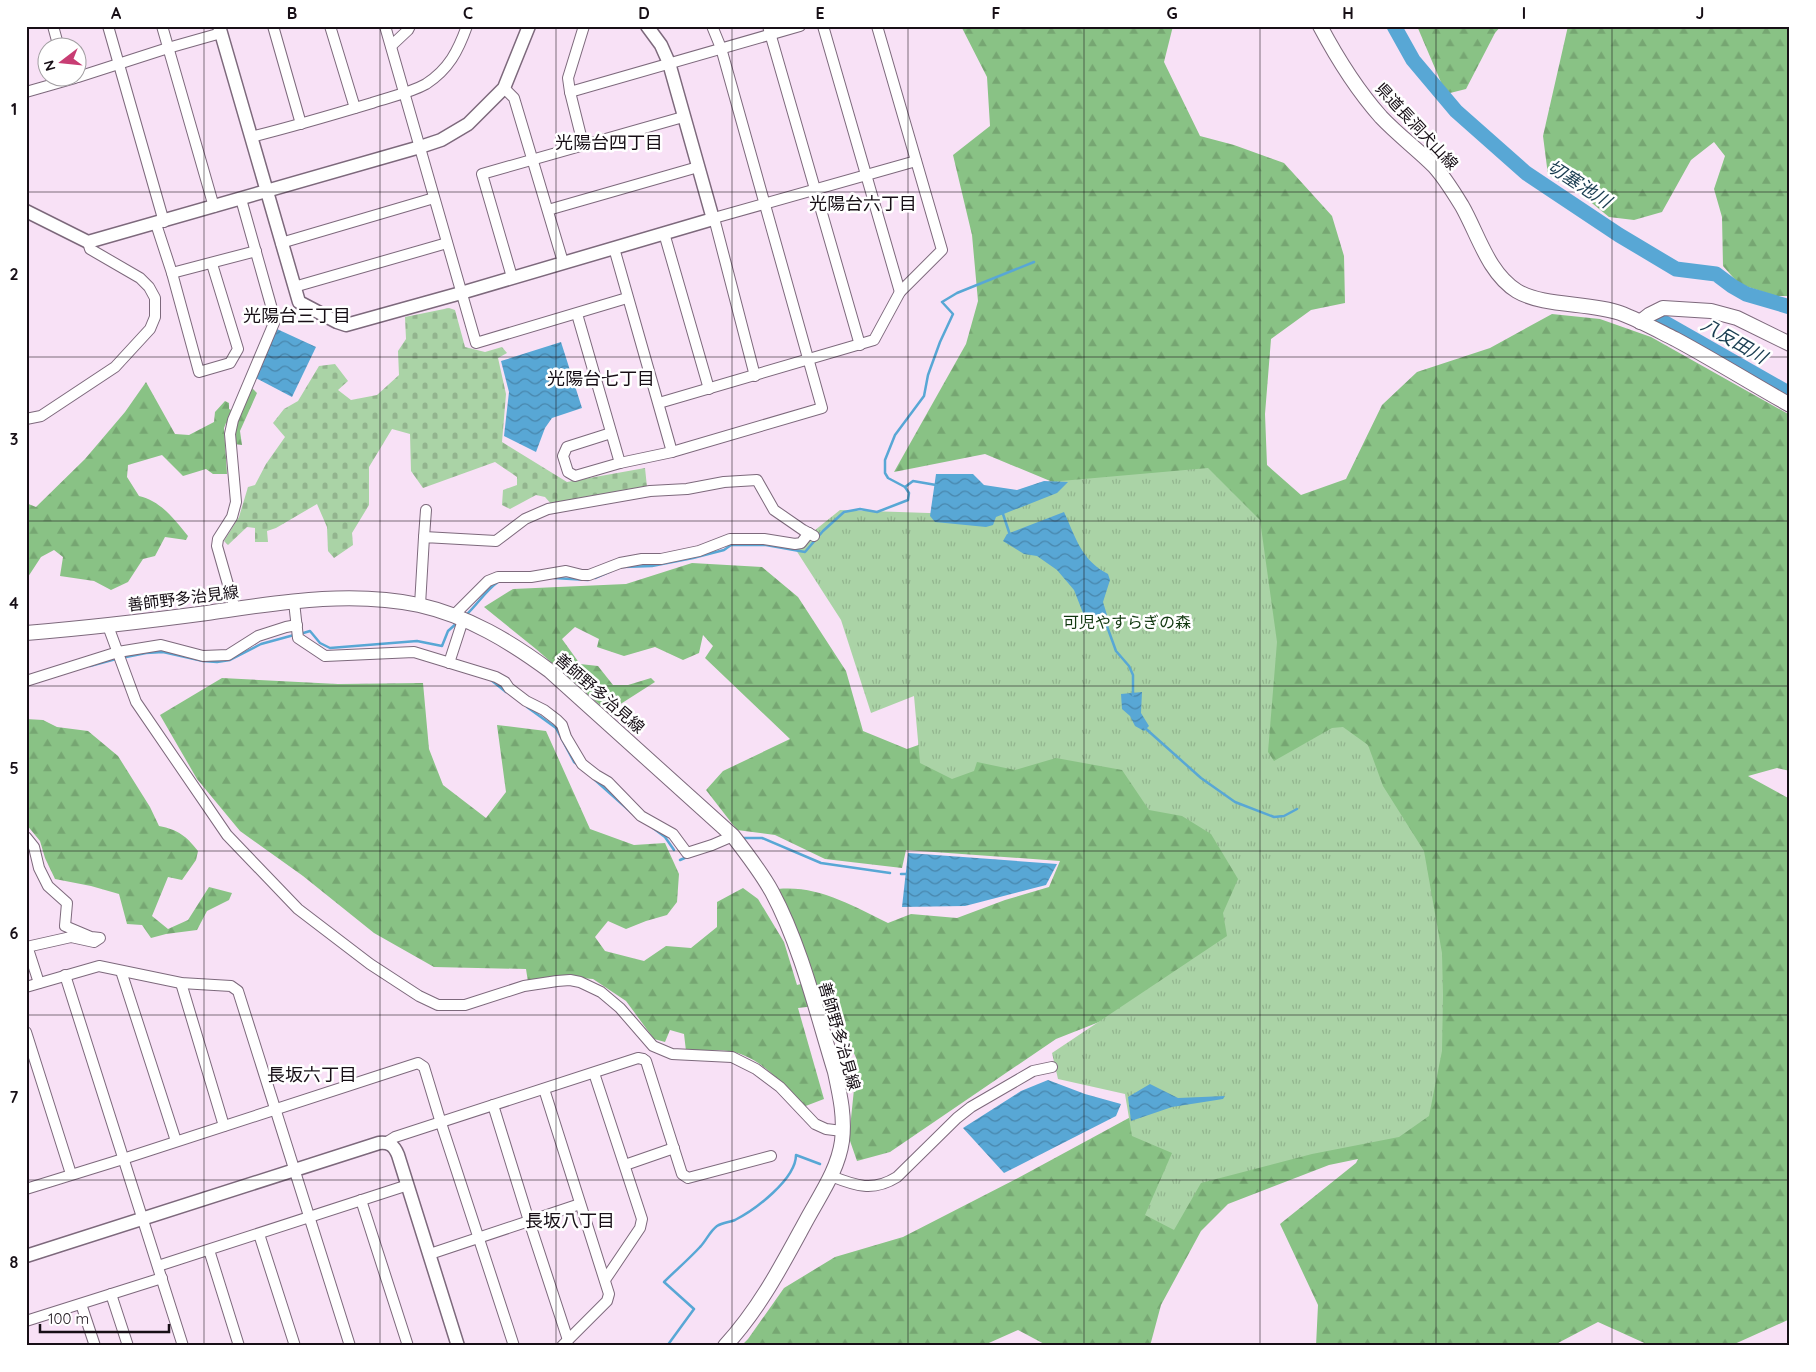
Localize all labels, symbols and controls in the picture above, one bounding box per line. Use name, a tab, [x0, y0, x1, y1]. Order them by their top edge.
text: A	[111, 3, 122, 23]
text: B	[287, 3, 297, 23]
text: C	[463, 3, 473, 23]
text: D	[638, 3, 650, 23]
text: E	[815, 3, 825, 23]
text: F	[992, 3, 1001, 23]
text: G	[1166, 3, 1178, 23]
text: H	[1342, 3, 1354, 23]
text: I	[1522, 3, 1526, 23]
text: J	[1696, 3, 1704, 23]
north arrow	[38, 38, 88, 88]
text: N	[39, 58, 60, 73]
street label: 県道長洞犬山線	[1371, 78, 1463, 174]
text: 1	[11, 99, 17, 119]
district label: 光陽台四丁目	[555, 131, 663, 154]
water label: 切塞池川	[1543, 154, 1617, 214]
district label: 光陽台六丁目	[809, 192, 917, 215]
text: 2	[9, 264, 19, 284]
district label: 光陽台三丁目	[243, 304, 351, 327]
water label: 八反田川	[1697, 313, 1773, 370]
district label: 光陽台七丁目	[547, 367, 655, 390]
text: 3	[10, 429, 18, 449]
street label: 善師野多治見線	[126, 581, 240, 615]
text: 4	[9, 593, 19, 613]
park label: 可児やすらぎの森	[1063, 612, 1191, 632]
street label: 善師野多治見線	[551, 649, 649, 737]
text: 5	[9, 758, 19, 778]
text: 6	[10, 923, 19, 943]
street label: 善師野多治見線	[815, 979, 865, 1093]
district label: 長坂六丁目	[267, 1063, 357, 1086]
text: 7	[10, 1087, 19, 1107]
district label: 長坂八丁目	[525, 1209, 615, 1232]
text: 8	[10, 1252, 19, 1272]
scale bar	[40, 1302, 169, 1334]
text: 100 m	[48, 1309, 89, 1328]

